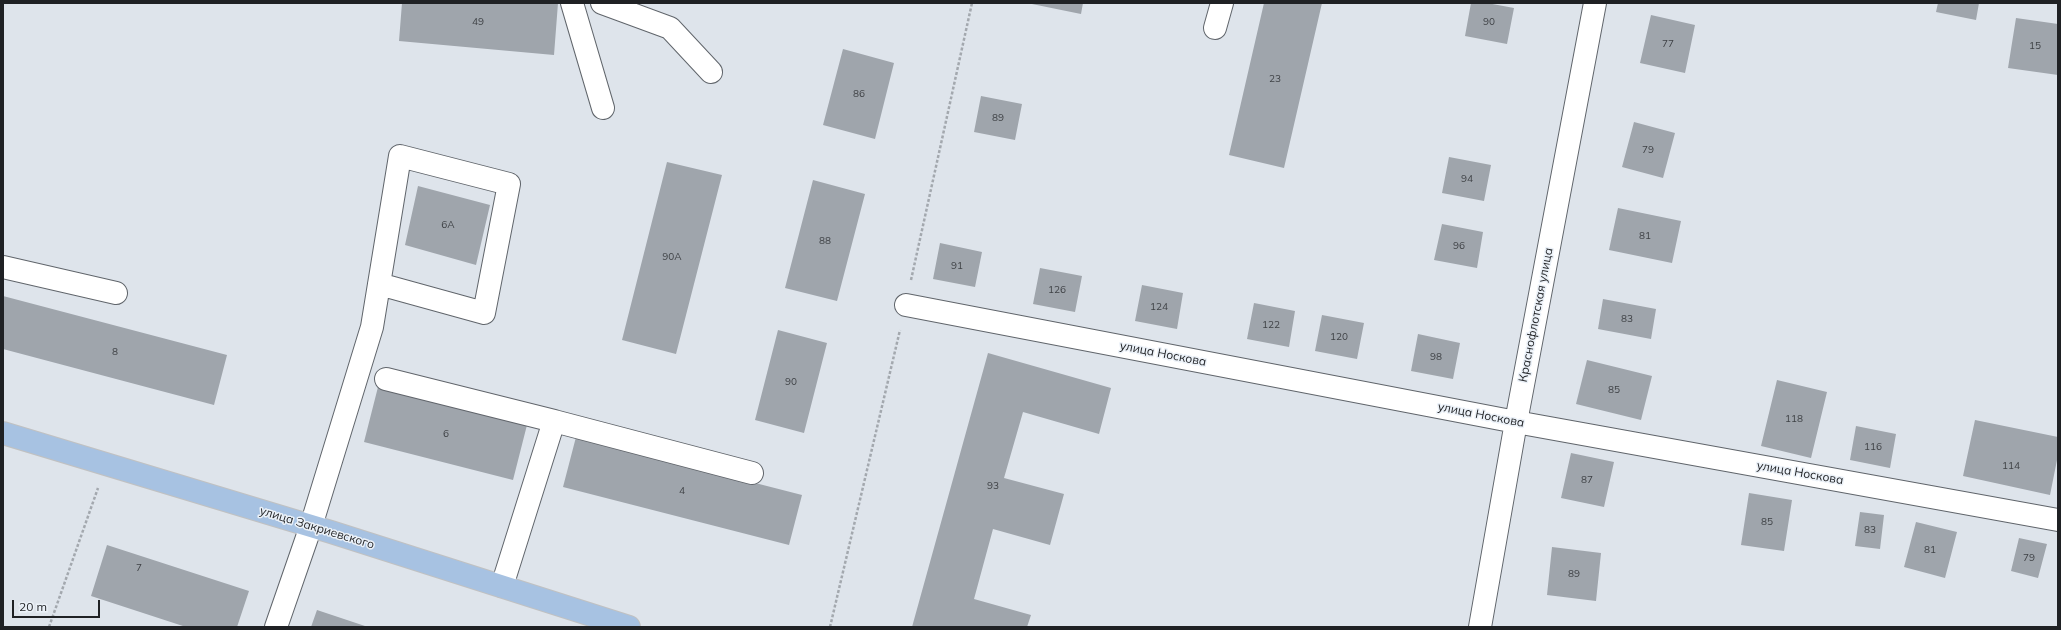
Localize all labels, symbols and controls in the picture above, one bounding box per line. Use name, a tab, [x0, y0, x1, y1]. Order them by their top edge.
house number: 49	[472, 16, 484, 28]
house number: 90	[1483, 16, 1495, 28]
house number: 77	[1662, 38, 1674, 50]
house number: 15	[2029, 40, 2041, 52]
house number: 23	[1269, 73, 1281, 85]
house number: 86	[853, 88, 865, 100]
house number: 89	[992, 112, 1004, 124]
house number: 79	[1642, 144, 1654, 156]
house number: 94	[1461, 173, 1473, 185]
house number: 6А	[441, 219, 455, 231]
house number: 81	[1639, 230, 1651, 242]
house number: 88	[819, 235, 831, 247]
house number: 96	[1453, 240, 1465, 252]
street label: Краснофлотская улица	[1516, 247, 1556, 383]
house number: 90А	[662, 251, 682, 263]
house number: 91	[951, 260, 963, 272]
house number: 126	[1048, 284, 1066, 296]
house number: 124	[1150, 301, 1168, 313]
house number: 83	[1621, 313, 1633, 325]
house number: 122	[1262, 319, 1280, 331]
house number: 120	[1330, 331, 1348, 343]
street label: улица Носкова	[1119, 339, 1207, 369]
house number: 8	[112, 346, 118, 358]
house number: 98	[1430, 351, 1442, 363]
house number: 90	[785, 376, 797, 388]
house number: 85	[1608, 384, 1620, 396]
street label: улица Носкова	[1437, 400, 1525, 430]
house number: 118	[1785, 413, 1803, 425]
house number: 6	[443, 428, 449, 440]
house number: 116	[1864, 441, 1882, 453]
street label: улица Носкова	[1756, 458, 1844, 488]
house number: 114	[2002, 460, 2020, 472]
house number: 87	[1581, 474, 1593, 486]
house number: 93	[987, 480, 999, 492]
house number: 4	[679, 485, 685, 497]
street label: улица Закриевского	[258, 504, 376, 552]
house number: 85	[1761, 516, 1773, 528]
house number: 83	[1864, 524, 1876, 536]
house number: 81	[1924, 544, 1936, 556]
house number: 79	[2023, 552, 2035, 564]
house number: 7	[136, 562, 142, 574]
house number: 89	[1568, 568, 1580, 580]
scale bar	[14, 592, 102, 618]
text: 20 m	[19, 599, 47, 614]

